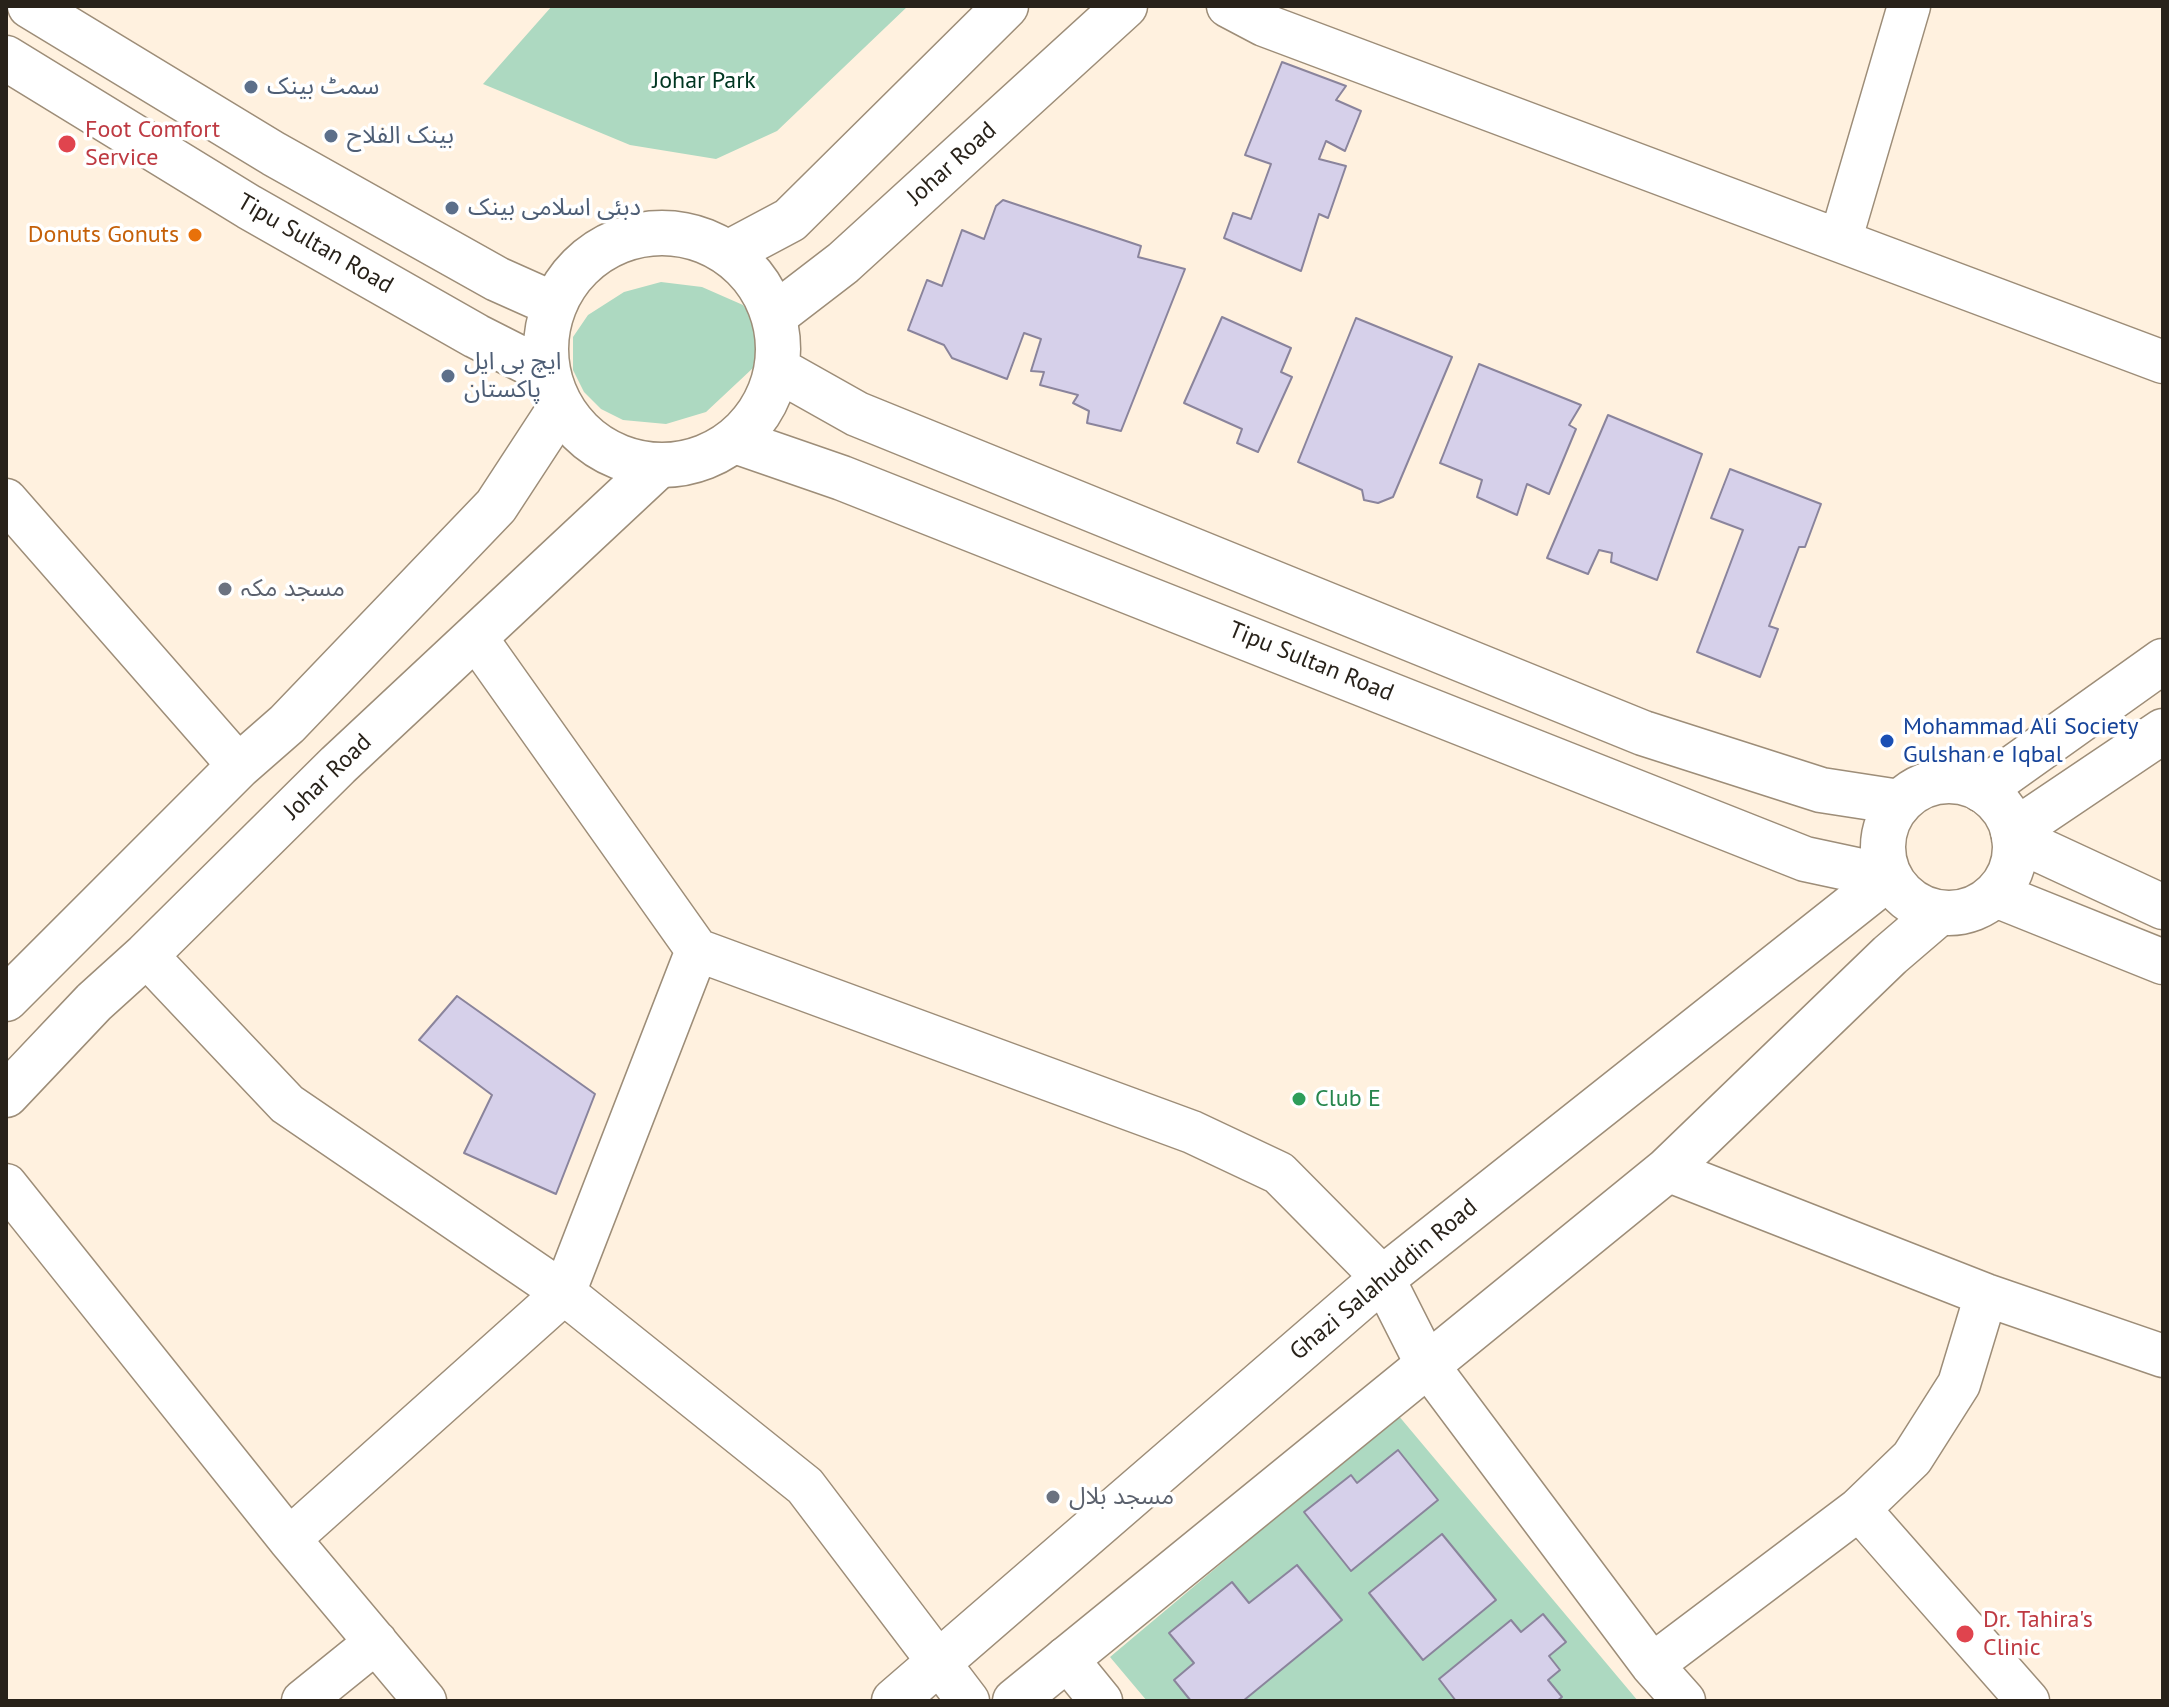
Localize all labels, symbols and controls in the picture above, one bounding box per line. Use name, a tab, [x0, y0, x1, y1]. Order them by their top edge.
park label: Johar Park	[652, 67, 756, 95]
place label: سمٹ بینک	[267, 73, 379, 101]
marker: سمٹ بینک	[242, 78, 260, 96]
place label: Foot Comfort Service	[85, 116, 220, 172]
street label: Johar Road	[901, 116, 1003, 212]
place label: بینک الفلاح	[347, 122, 454, 150]
marker: بینک الفلاح	[322, 127, 340, 145]
marker: Foot Comfort Service	[56, 133, 78, 155]
street label: Tipu Sultan Road	[232, 188, 398, 300]
place label: دبئی اسلامی بینک	[468, 194, 641, 222]
marker: دبئی اسلامی بینک	[443, 199, 461, 217]
place label: Donuts Gonuts	[28, 221, 179, 249]
marker: Donuts Gonuts	[186, 226, 204, 244]
place label: ایچ بی ایل پاکستان	[464, 348, 561, 404]
marker: ایچ بی ایل پاکستان	[439, 367, 457, 385]
place label: مسجد مکہ	[241, 575, 345, 603]
marker: مسجد مکہ	[216, 580, 234, 598]
street label: Tipu Sultan Road	[1224, 616, 1398, 708]
place label: Mohammad Ali Society Gulshan e Iqbal	[1903, 713, 2138, 769]
street label: Johar Road	[278, 728, 378, 826]
marker: Mohammad Ali Society Gulshan e Iqbal	[1878, 732, 1896, 750]
place label: Club E	[1315, 1085, 1381, 1113]
marker: Club E	[1290, 1090, 1308, 1108]
street label: Ghazi Salahuddin Road	[1285, 1193, 1483, 1367]
place label: مسجد بلال	[1069, 1483, 1174, 1511]
marker: مسجد بلال	[1044, 1488, 1062, 1506]
place label: Dr. Tahira's Clinic	[1983, 1606, 2093, 1662]
marker: Dr. Tahira's Clinic	[1954, 1623, 1976, 1645]

